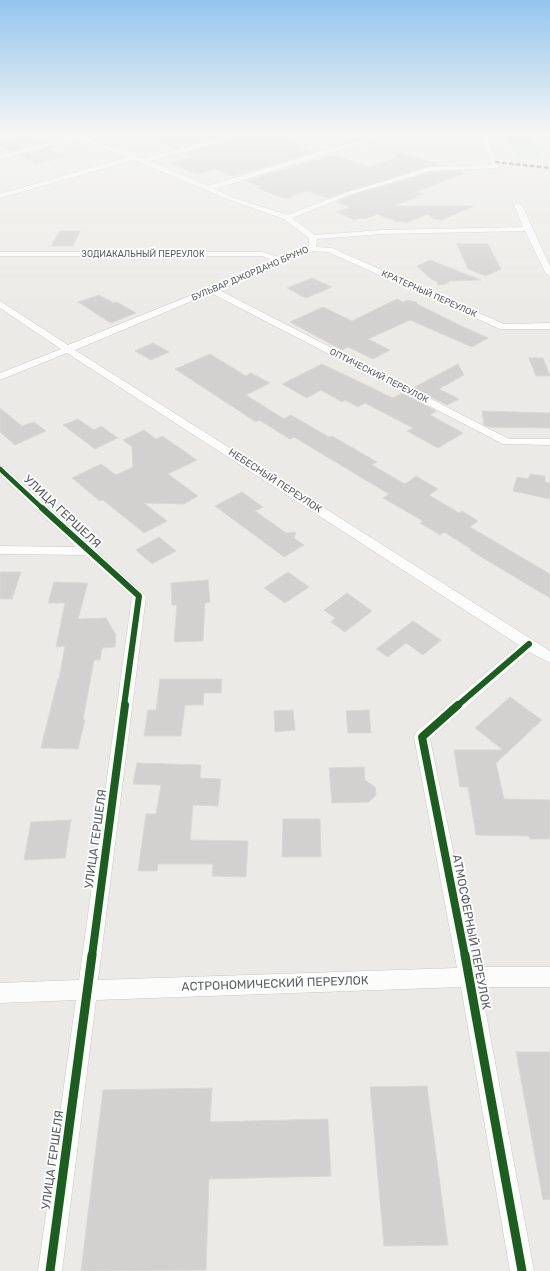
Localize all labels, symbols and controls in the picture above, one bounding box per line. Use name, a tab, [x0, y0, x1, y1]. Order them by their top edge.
street label: БУЛЬВАР ДЖОРДАНО БРУНО	[190, 244, 310, 304]
street label: ЗОДИАКАЛЬНЫЙ ПЕРЕУЛОК	[81, 249, 205, 259]
street label: КРАТЕРНЫЙ ПЕРЕУЛОК	[380, 268, 478, 320]
street label: ОПТИЧЕСКИЙ ПЕРЕУЛОК	[328, 346, 430, 406]
street label: НЕБЕСНЫЙ ПЕРЕУЛОК	[226, 446, 324, 516]
street label: УЛИЦА ГЕРШЕЛЯ	[20, 473, 104, 551]
street label: УЛИЦА ГЕРШЕЛЯ	[82, 788, 110, 890]
street label: АТМОСФЕРНЫЙ ПЕРЕУЛОК	[449, 853, 493, 1011]
street label: АСТРОНОМИЧЕСКИЙ ПЕРЕУЛОК	[181, 974, 369, 994]
street label: УЛИЦА ГЕРШЕЛЯ	[39, 1109, 67, 1211]

